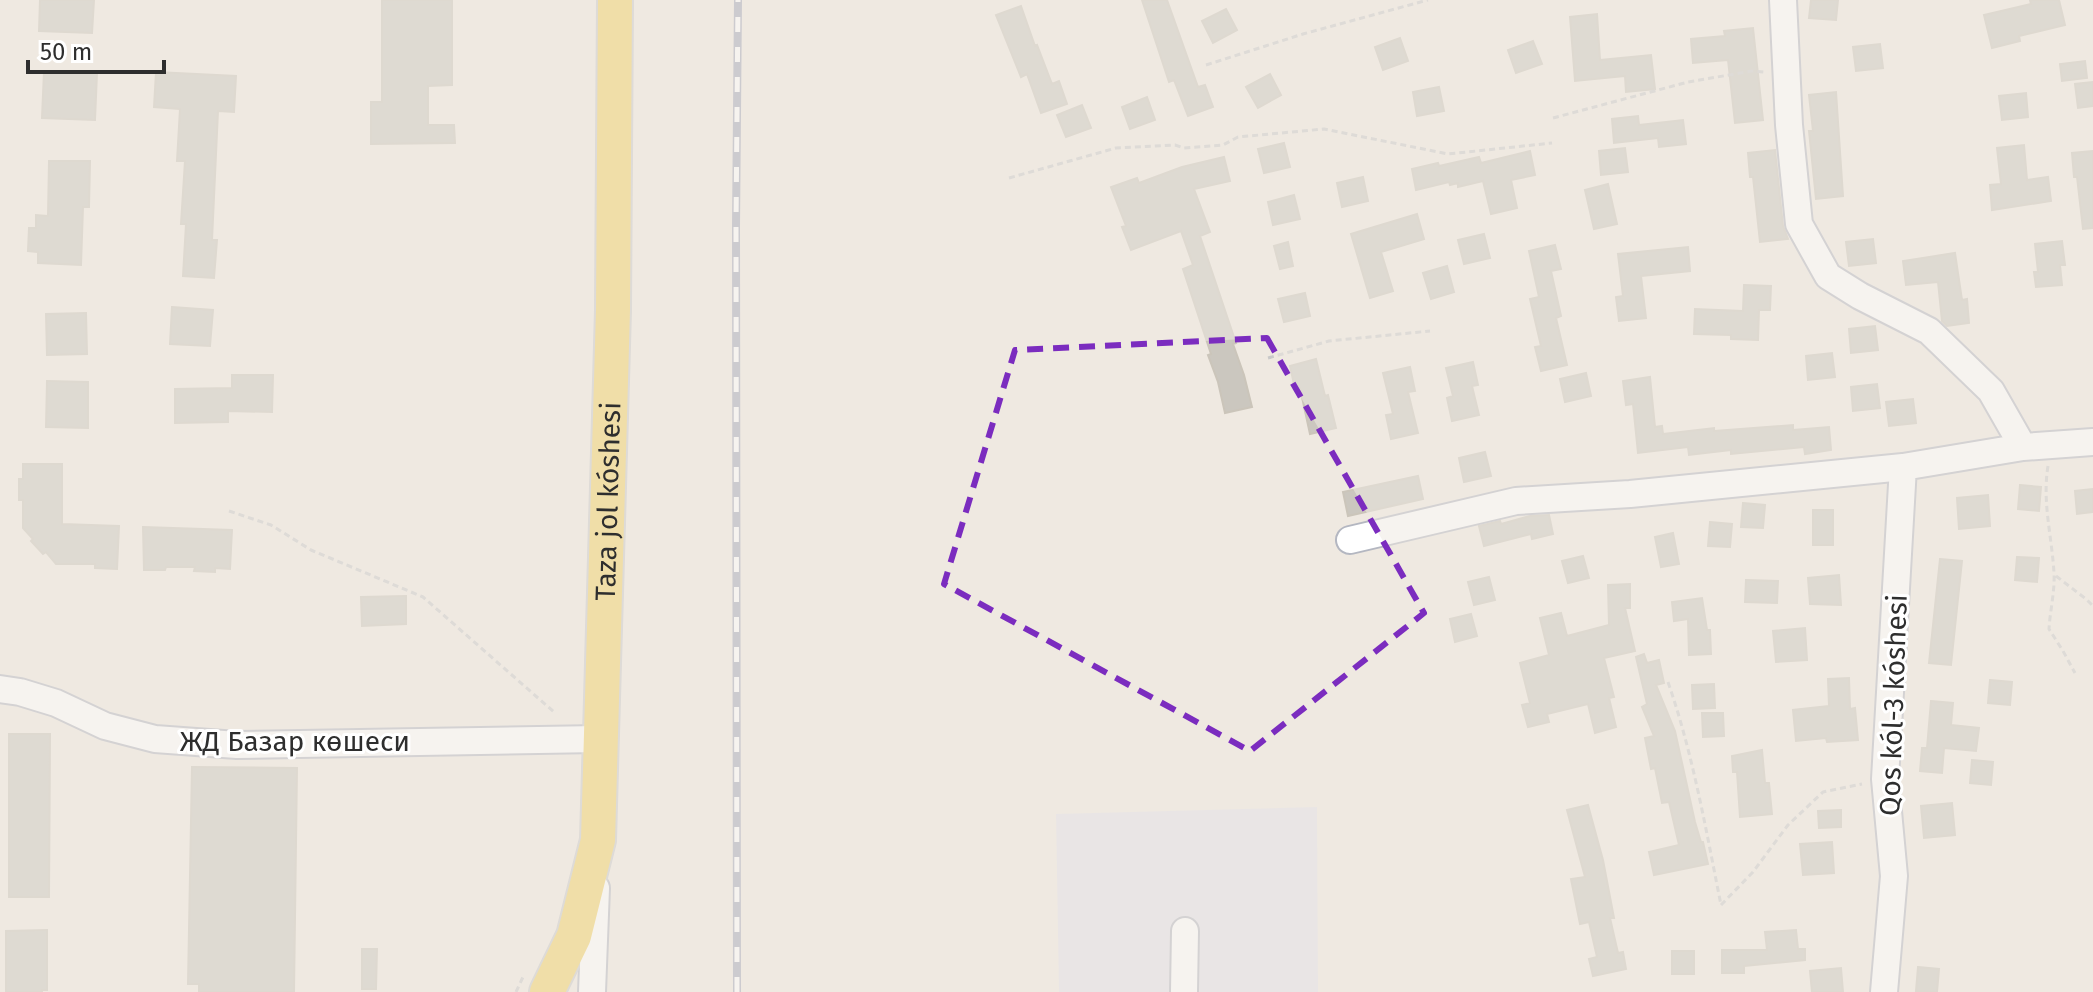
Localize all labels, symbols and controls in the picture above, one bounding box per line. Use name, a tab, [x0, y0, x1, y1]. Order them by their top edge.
scale bar	[28, 24, 164, 74]
text: 50 m	[40, 38, 92, 66]
street label: Taza jol kóshesi	[589, 401, 627, 601]
street label: Qos kól-3 kóshesi	[1873, 594, 1914, 816]
street label: ЖД Базар көшеси	[180, 725, 410, 758]

